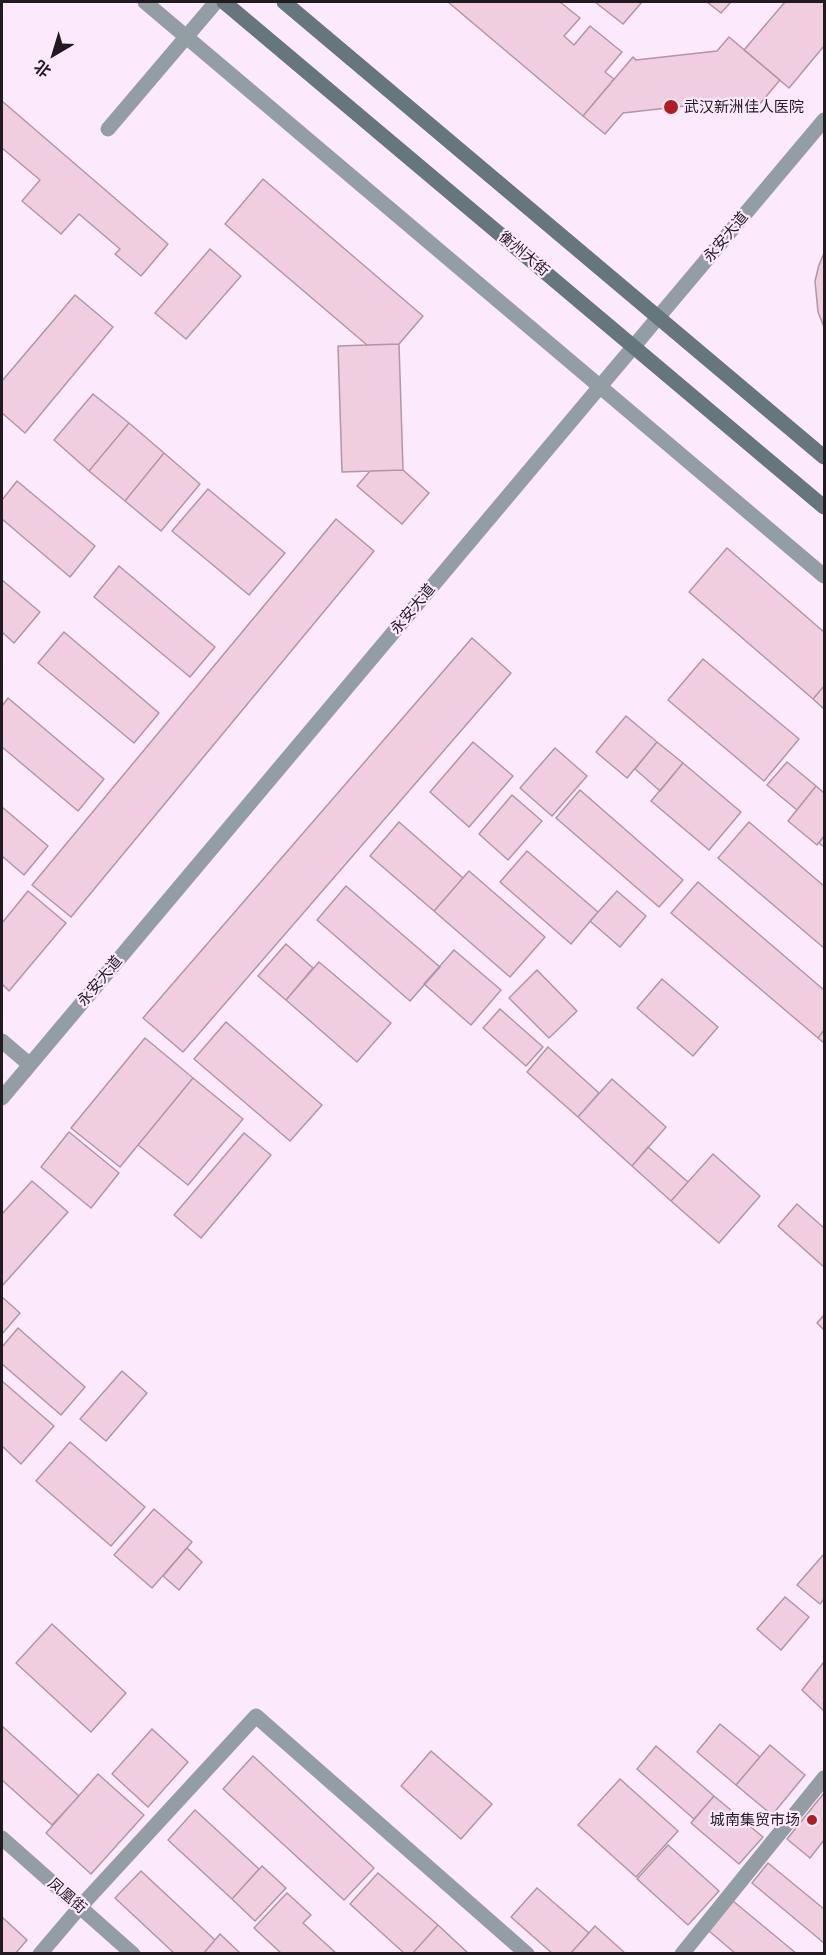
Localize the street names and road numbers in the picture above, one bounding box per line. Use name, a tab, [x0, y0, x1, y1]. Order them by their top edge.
street label: 永安大道	[700, 208, 752, 266]
street label: 衡州大街	[495, 228, 553, 280]
street label: 永安大道	[387, 580, 439, 638]
street label: 永安大道	[74, 952, 126, 1010]
street label: 凤凰街	[44, 1874, 90, 1918]

